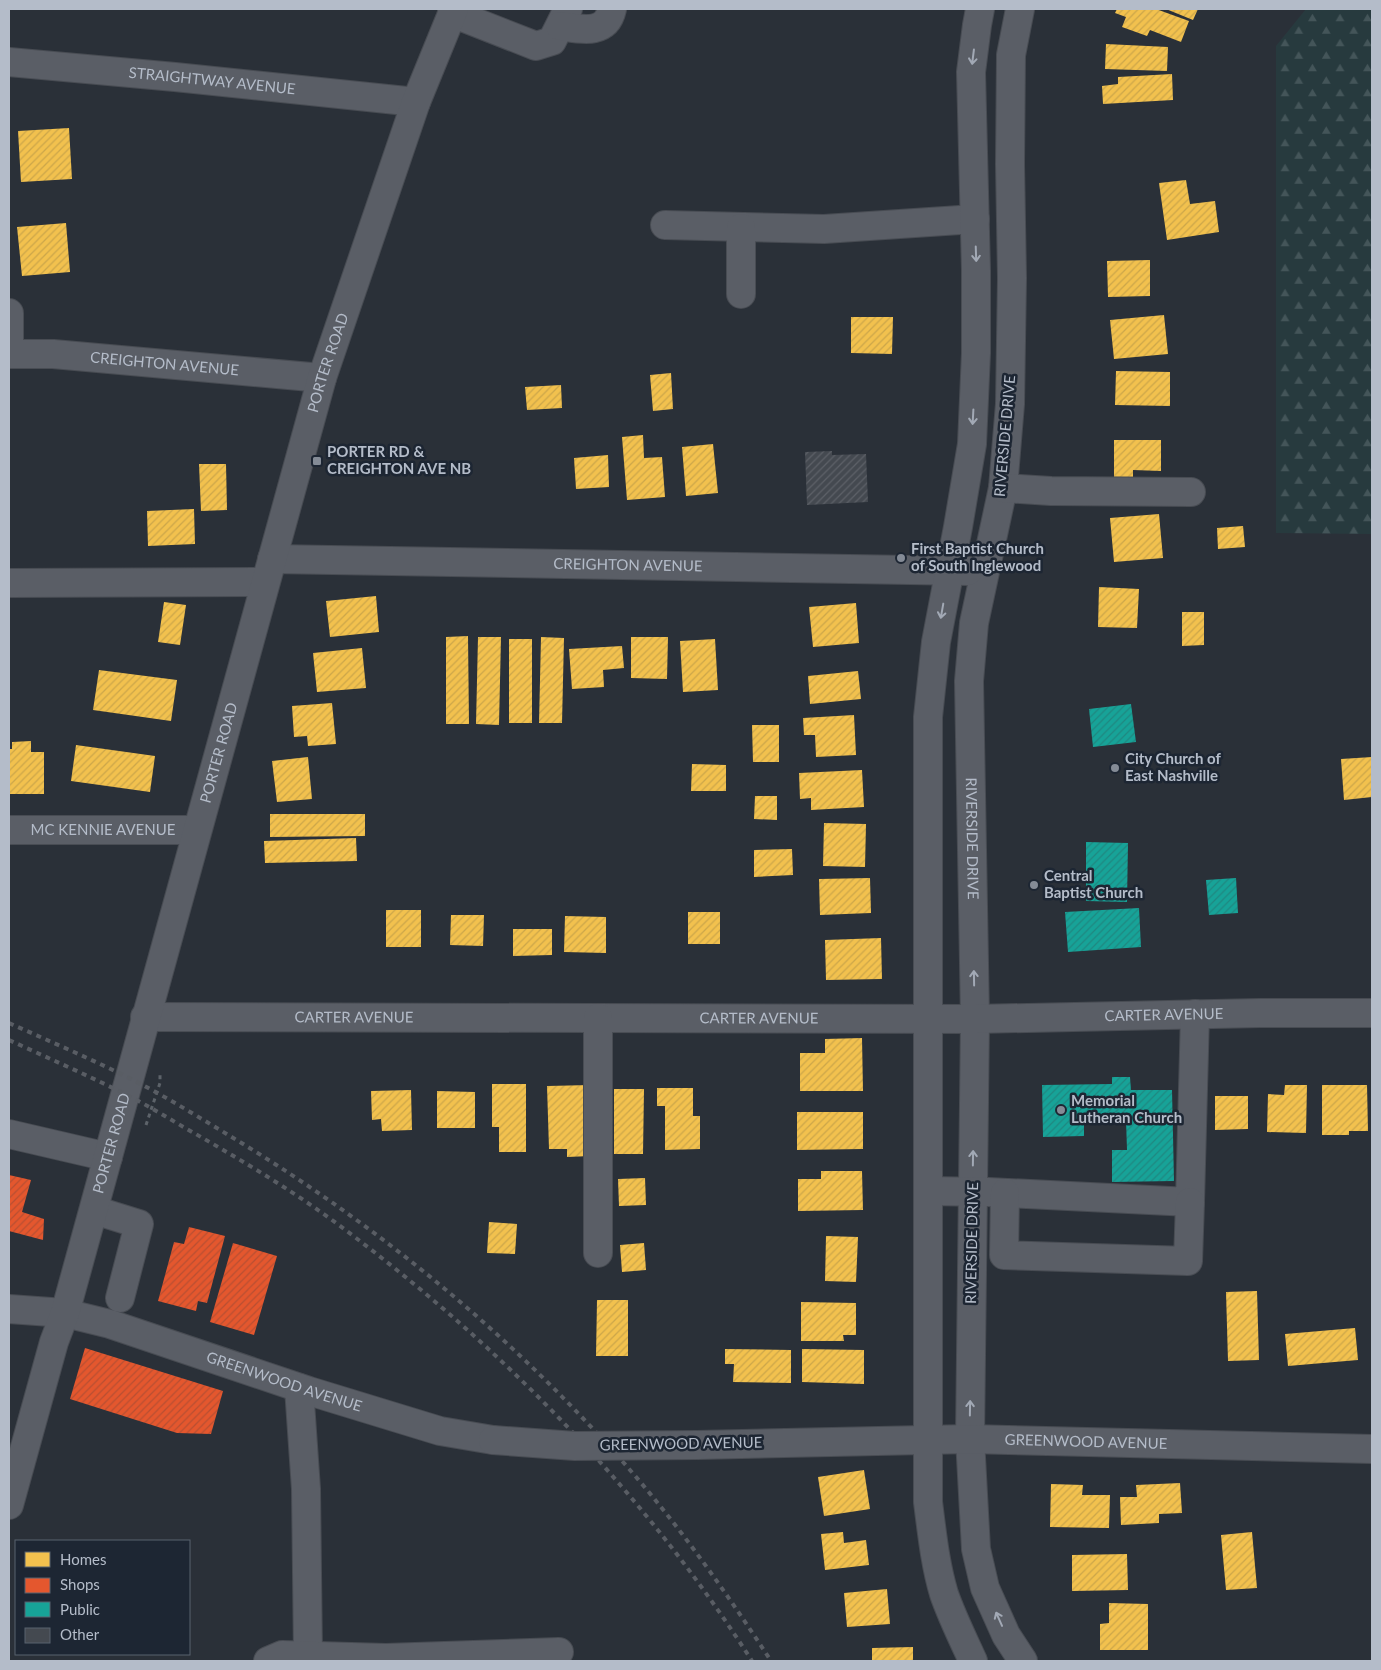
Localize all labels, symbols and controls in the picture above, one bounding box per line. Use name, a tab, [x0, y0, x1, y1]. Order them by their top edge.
one-way arrow	[968, 49, 978, 65]
street label: STRAIGHTWAY AVENUE	[128, 63, 296, 97]
one-way arrow	[971, 246, 981, 262]
street label: PORTER ROAD	[303, 310, 351, 414]
street label: CREIGHTON AVENUE	[89, 347, 240, 379]
street label: RIVERSIDE DRIVE	[990, 374, 1018, 497]
one-way arrow	[968, 408, 978, 424]
place label: PORTER RD & CREIGHTON AVE NB	[327, 442, 471, 477]
marker: PORTER RD & CREIGHTON AVE NB	[311, 455, 323, 467]
place label: First Baptist Church of South Inglewood	[911, 539, 1044, 574]
marker: First Baptist Church of South Inglewood	[895, 552, 907, 564]
street label: CREIGHTON AVENUE	[553, 554, 703, 574]
one-way arrow	[936, 603, 946, 619]
street label: PORTER ROAD	[196, 700, 240, 805]
place label: City Church of East Nashville	[1125, 749, 1221, 784]
marker: City Church of East Nashville	[1109, 762, 1121, 774]
street label: RIVERSIDE DRIVE	[963, 777, 983, 900]
street label: MC KENNIE AVENUE	[31, 820, 175, 838]
place label: Central Baptist Church	[1044, 866, 1143, 901]
marker: Central Baptist Church	[1028, 879, 1040, 891]
one-way arrow	[969, 970, 979, 986]
street label: CARTER AVENUE	[1104, 1004, 1224, 1024]
street label: CARTER AVENUE	[295, 1007, 413, 1026]
street label: CARTER AVENUE	[700, 1008, 818, 1027]
street label: PORTER ROAD	[88, 1091, 133, 1195]
place label: Memorial Lutheran Church	[1071, 1091, 1182, 1126]
marker: Memorial Lutheran Church	[1055, 1104, 1067, 1116]
one-way arrow	[968, 1150, 978, 1166]
street label: RIVERSIDE DRIVE	[961, 1182, 981, 1304]
street label: GREENWOOD AVENUE	[204, 1347, 364, 1415]
one-way arrow	[965, 1400, 975, 1416]
street label: GREENWOOD AVENUE	[1004, 1430, 1167, 1452]
street label: GREENWOOD AVENUE	[600, 1433, 762, 1453]
legend	[15, 1540, 190, 1655]
text: Homes	[60, 1550, 106, 1568]
text: Shops	[60, 1575, 100, 1593]
text: Public	[60, 1600, 100, 1618]
one-way arrow	[993, 1612, 1003, 1627]
text: Other	[60, 1625, 100, 1643]

